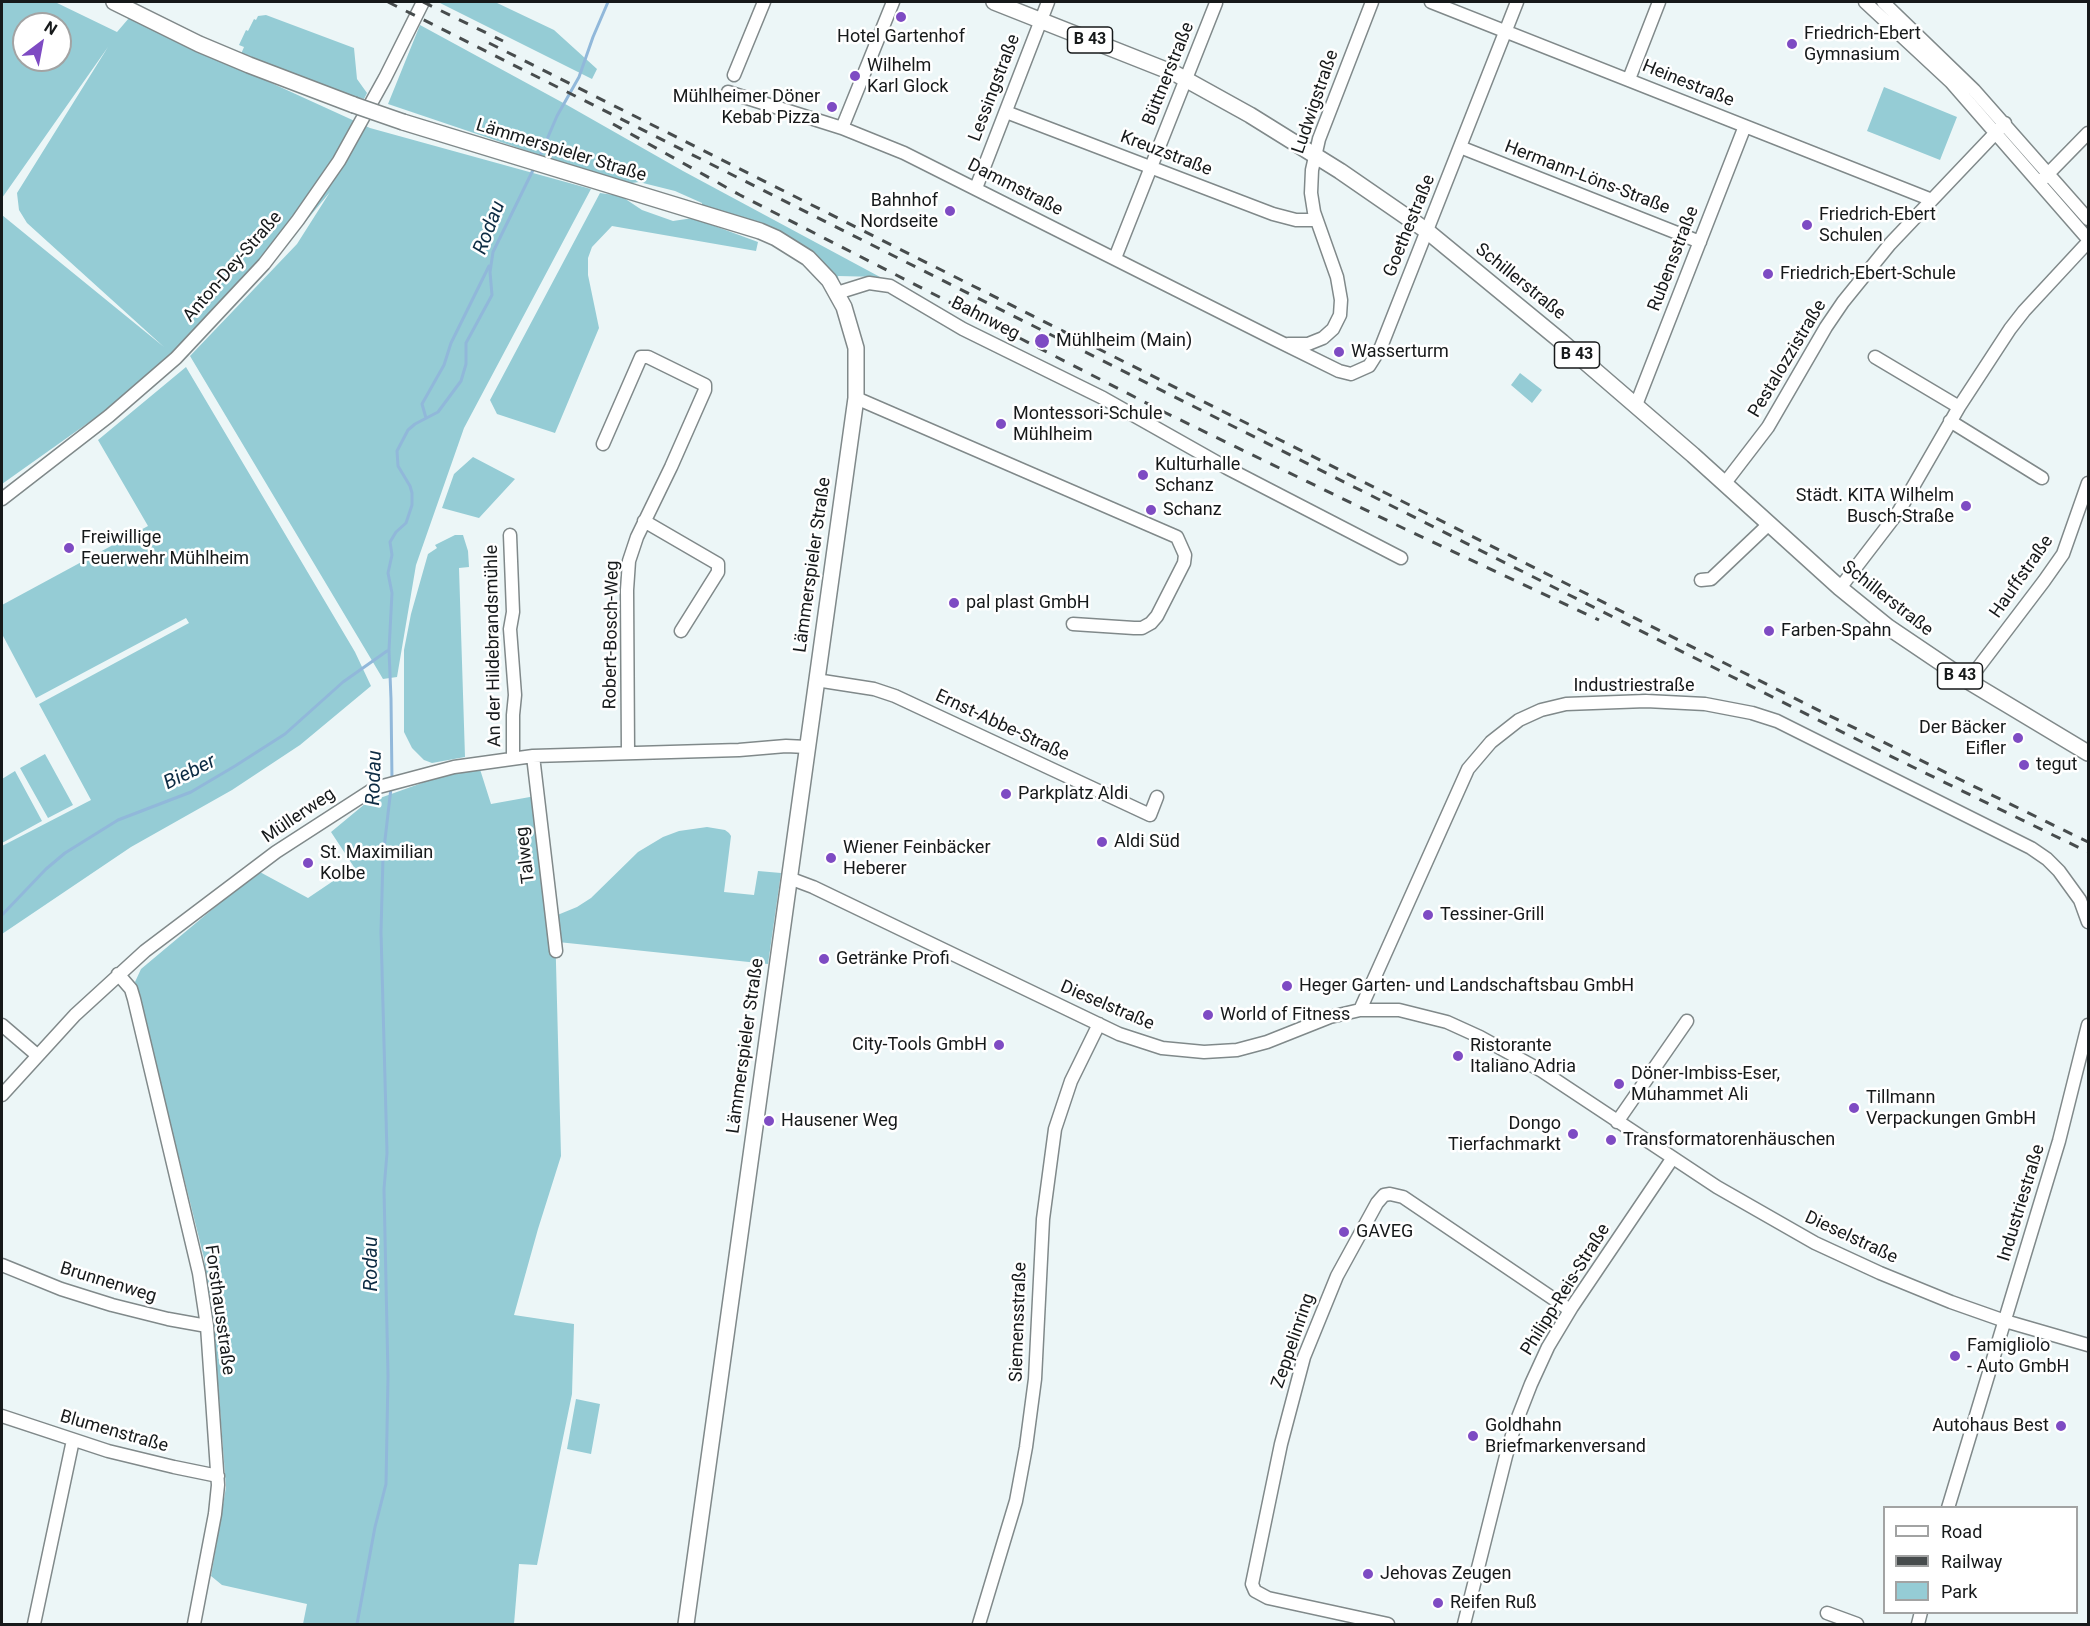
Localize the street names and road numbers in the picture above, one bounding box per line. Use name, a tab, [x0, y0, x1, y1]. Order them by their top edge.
street label: Büttnerstraße	[1138, 19, 1200, 129]
road number: B 43	[1068, 27, 1112, 53]
street label: Lessingstraße	[965, 31, 1025, 145]
street label: Ludwigstraße	[1288, 47, 1344, 157]
street label: Heinestraße	[1639, 56, 1737, 112]
street label: Lämmerspieler Straße	[473, 115, 649, 187]
street label: Kreuzstraße	[1117, 127, 1215, 181]
street label: Hermann-Löns-Straße	[1501, 136, 1673, 220]
street label: Dammstraße	[964, 155, 1066, 221]
street label: Goethestraße	[1380, 172, 1440, 280]
street label: Rubensstraße	[1644, 203, 1704, 315]
street label: Anton-Dey-Straße	[179, 207, 287, 327]
street label: Schillerstraße	[1471, 239, 1569, 325]
street label: Bahnweg	[947, 293, 1023, 345]
street label: Pestalozzistraße	[1744, 296, 1832, 422]
road number: B 43	[1554, 342, 1600, 368]
street label: Lämmerspieler Straße	[790, 476, 836, 654]
street label: Hauffstraße	[1986, 531, 2058, 623]
street label: An der Hildebrandsmühle	[481, 545, 507, 747]
street label: Schillerstraße	[1837, 557, 1937, 641]
street label: Robert-Bosch-Weg	[600, 560, 624, 710]
road number: B 43	[1938, 663, 1982, 689]
street label: Industriestraße	[1573, 675, 1695, 697]
street label: Ernst-Abbe-Straße	[932, 686, 1072, 766]
street label: Müllerweg	[258, 784, 340, 848]
street label: Talweg	[512, 825, 540, 885]
street label: Lämmerspieler Straße	[723, 957, 769, 1135]
street label: Dieselstraße	[1057, 977, 1157, 1035]
street label: Industriestraße	[1994, 1142, 2050, 1264]
street label: Dieselstraße	[1801, 1207, 1901, 1269]
street label: Philipp-Reis-Straße	[1517, 1220, 1615, 1360]
street label: Forsthausstraße	[199, 1244, 239, 1376]
street label: Brunnenweg	[57, 1258, 159, 1308]
street label: Siemensstraße	[1006, 1262, 1032, 1382]
street label: Zeppelinring	[1268, 1291, 1320, 1391]
street label: Blumenstraße	[57, 1406, 171, 1458]

